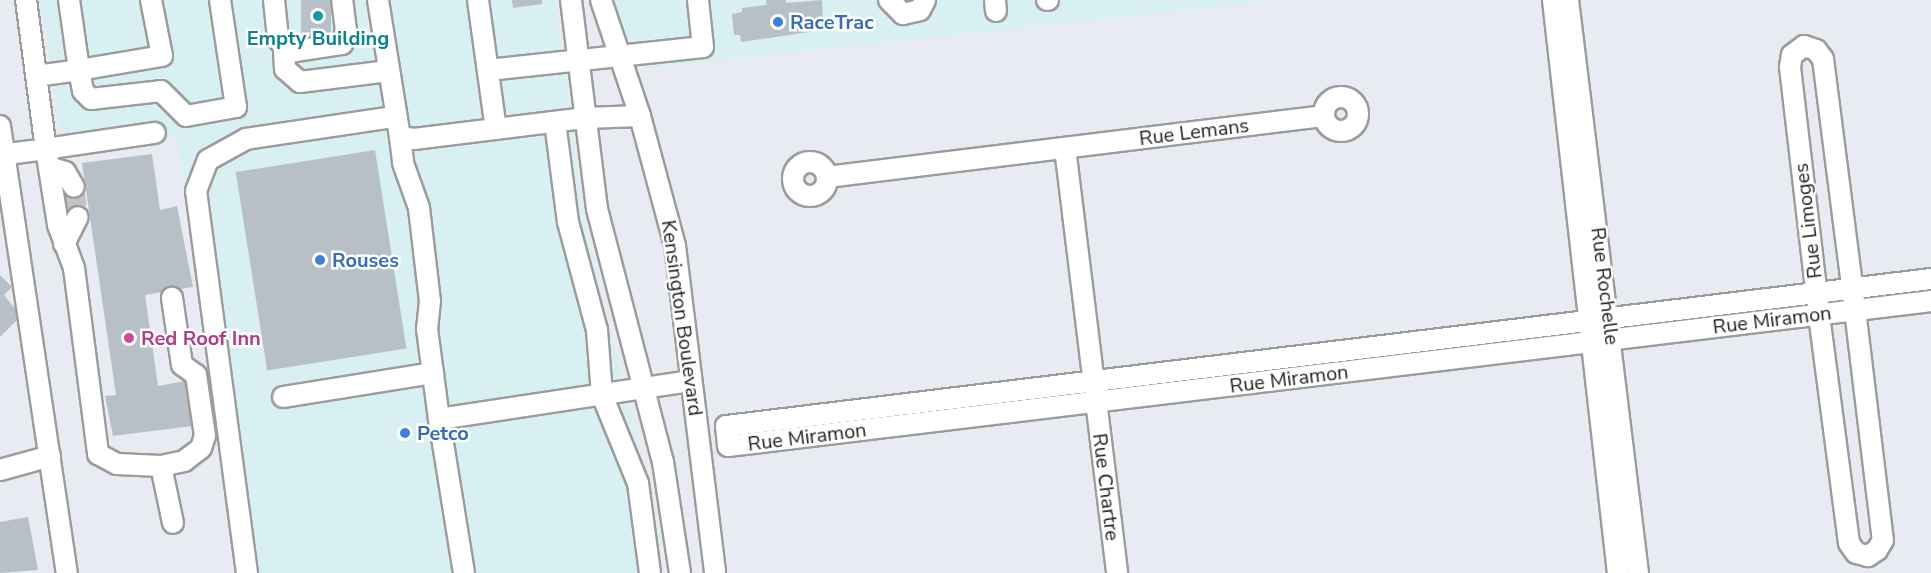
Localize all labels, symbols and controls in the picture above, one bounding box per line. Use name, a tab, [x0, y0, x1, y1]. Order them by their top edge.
marker: Empty Building	[311, 9, 325, 23]
place label: RaceTrac	[790, 10, 874, 34]
marker: RaceTrac	[771, 15, 785, 29]
place label: Empty Building	[247, 26, 389, 50]
street label: Rue Lemans	[1138, 113, 1250, 151]
street label: Rue Limoges	[1789, 162, 1827, 280]
street label: Kensington Boulevard	[656, 218, 708, 418]
street label: Rue Rochelle	[1586, 226, 1624, 346]
place label: Rouses	[332, 248, 399, 272]
marker: Rouses	[313, 253, 327, 267]
street label: Rue Miramon	[1711, 301, 1833, 339]
place label: Red Roof Inn	[141, 326, 261, 350]
marker: Red Roof Inn	[122, 331, 136, 345]
street label: Rue Miramon	[1228, 360, 1350, 398]
street label: Rue Miramon	[746, 418, 868, 456]
place label: Petco	[417, 421, 469, 445]
marker: Petco	[398, 426, 412, 440]
street label: Rue Chartre	[1087, 432, 1125, 542]

